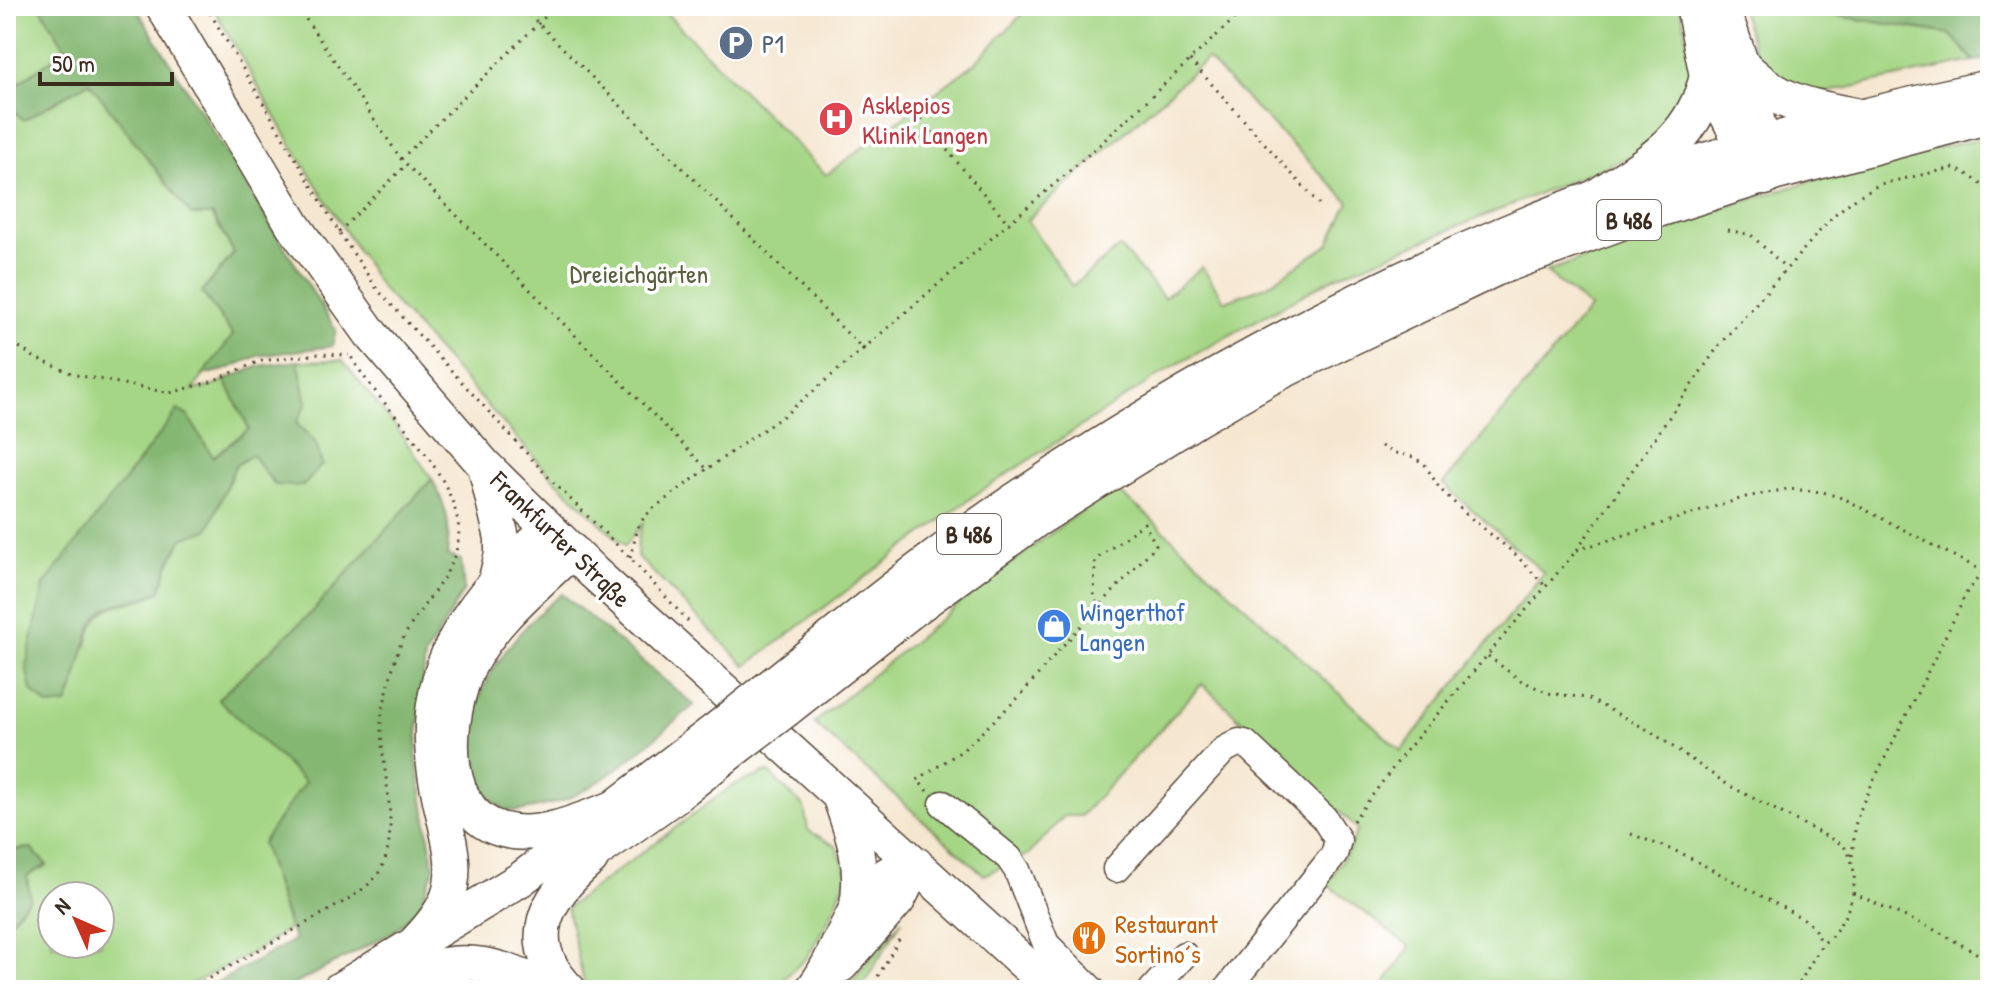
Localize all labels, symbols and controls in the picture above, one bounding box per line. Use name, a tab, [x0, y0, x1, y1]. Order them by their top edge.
parking icon: P1	[717, 24, 755, 62]
place label: P1	[762, 26, 784, 61]
scale bar	[40, 36, 172, 86]
text: 50 m	[52, 47, 95, 79]
place label: Asklepios Klinik Langen	[862, 87, 988, 152]
hospital icon: Asklepios Klinik Langen	[817, 100, 855, 138]
road number: B 486	[1597, 200, 1661, 240]
park label: Dreieichgärten	[570, 256, 708, 291]
street label: Frankfurter Straße	[482, 462, 639, 615]
road number: B 486	[937, 514, 1001, 554]
place label: Wingerthof Langen	[1080, 594, 1186, 659]
shop icon: Wingerthof Langen	[1035, 607, 1073, 645]
north arrow	[36, 880, 116, 960]
text: N	[47, 891, 77, 921]
place label: Restaurant Sortino´s	[1115, 906, 1219, 971]
restaurant icon: Restaurant Sortino´s	[1070, 919, 1108, 957]

